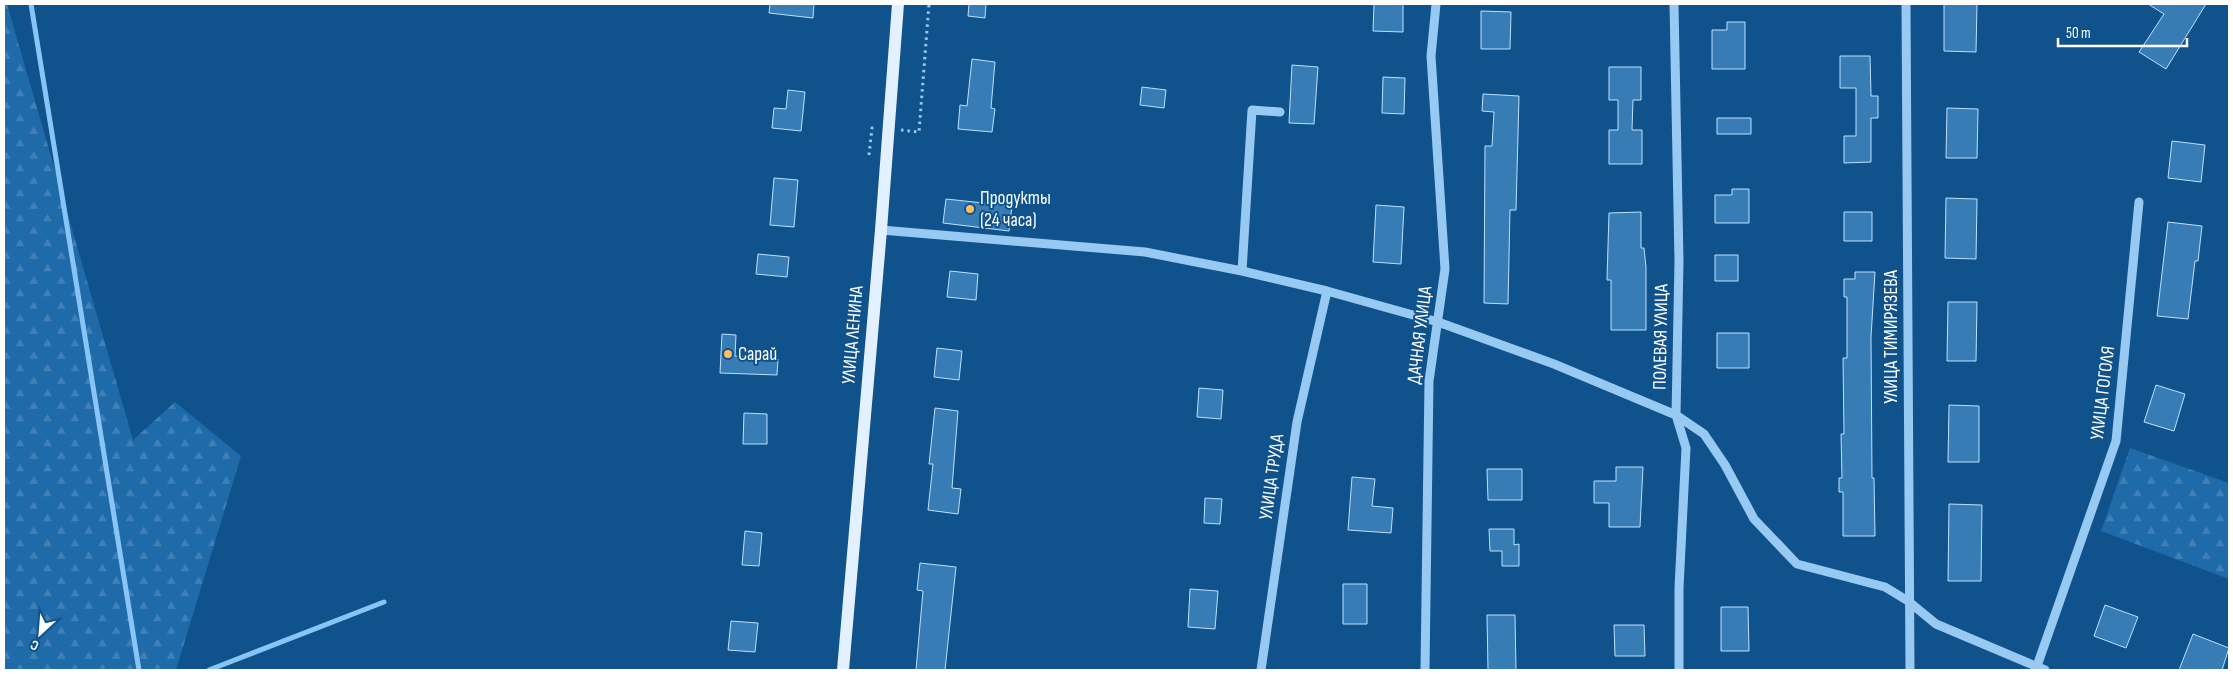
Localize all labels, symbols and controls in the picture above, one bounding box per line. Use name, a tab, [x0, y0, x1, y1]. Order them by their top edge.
scale bar	[2058, 15, 2187, 47]
text: 50 m	[2066, 24, 2091, 43]
place label: Продукты (24 часа)	[980, 187, 1051, 232]
marker: Продукты (24 часа)	[964, 203, 976, 215]
street label: УЛИЦА ТИМИРЯЗЕВА	[1880, 269, 1903, 404]
street label: ПОЛЕВАЯ УЛИЦА	[1649, 283, 1673, 390]
street label: УЛИЦА ЛЕНИНА	[837, 284, 869, 385]
street label: ДАЧНАЯ УЛИЦА	[1403, 284, 1438, 385]
place label: Сарай	[738, 343, 777, 366]
street label: УЛИЦА ГОГОЛЯ	[2086, 345, 2120, 441]
marker: Сарай	[722, 348, 734, 360]
street label: УЛИЦА ТРУДА	[1255, 432, 1290, 521]
north arrow	[15, 609, 65, 659]
text: С	[28, 636, 41, 654]

